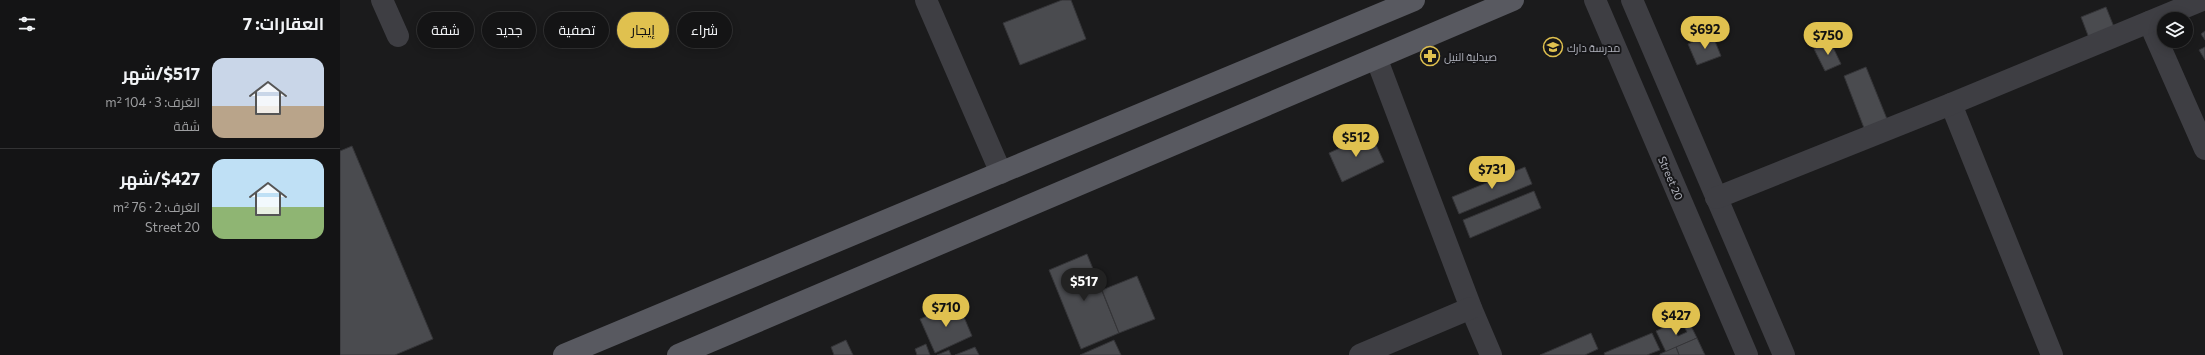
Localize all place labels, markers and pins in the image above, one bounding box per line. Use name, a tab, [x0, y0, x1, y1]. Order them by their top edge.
pin: $692	[1681, 16, 1729, 50]
pin: $750	[1804, 22, 1852, 56]
school or university icon: مدرسة دارك	[1542, 36, 1564, 58]
place label: مدرسة دارك	[1567, 41, 1620, 55]
pharmacy icon: صيدلية النيل	[1419, 45, 1441, 67]
place label: صيدلية النيل	[1444, 50, 1497, 64]
pin: $512	[1332, 124, 1380, 158]
pin: $731	[1468, 156, 1516, 190]
pin: $517	[1060, 268, 1108, 302]
pin: $710	[922, 294, 970, 328]
pin: $427	[1652, 302, 1700, 336]

